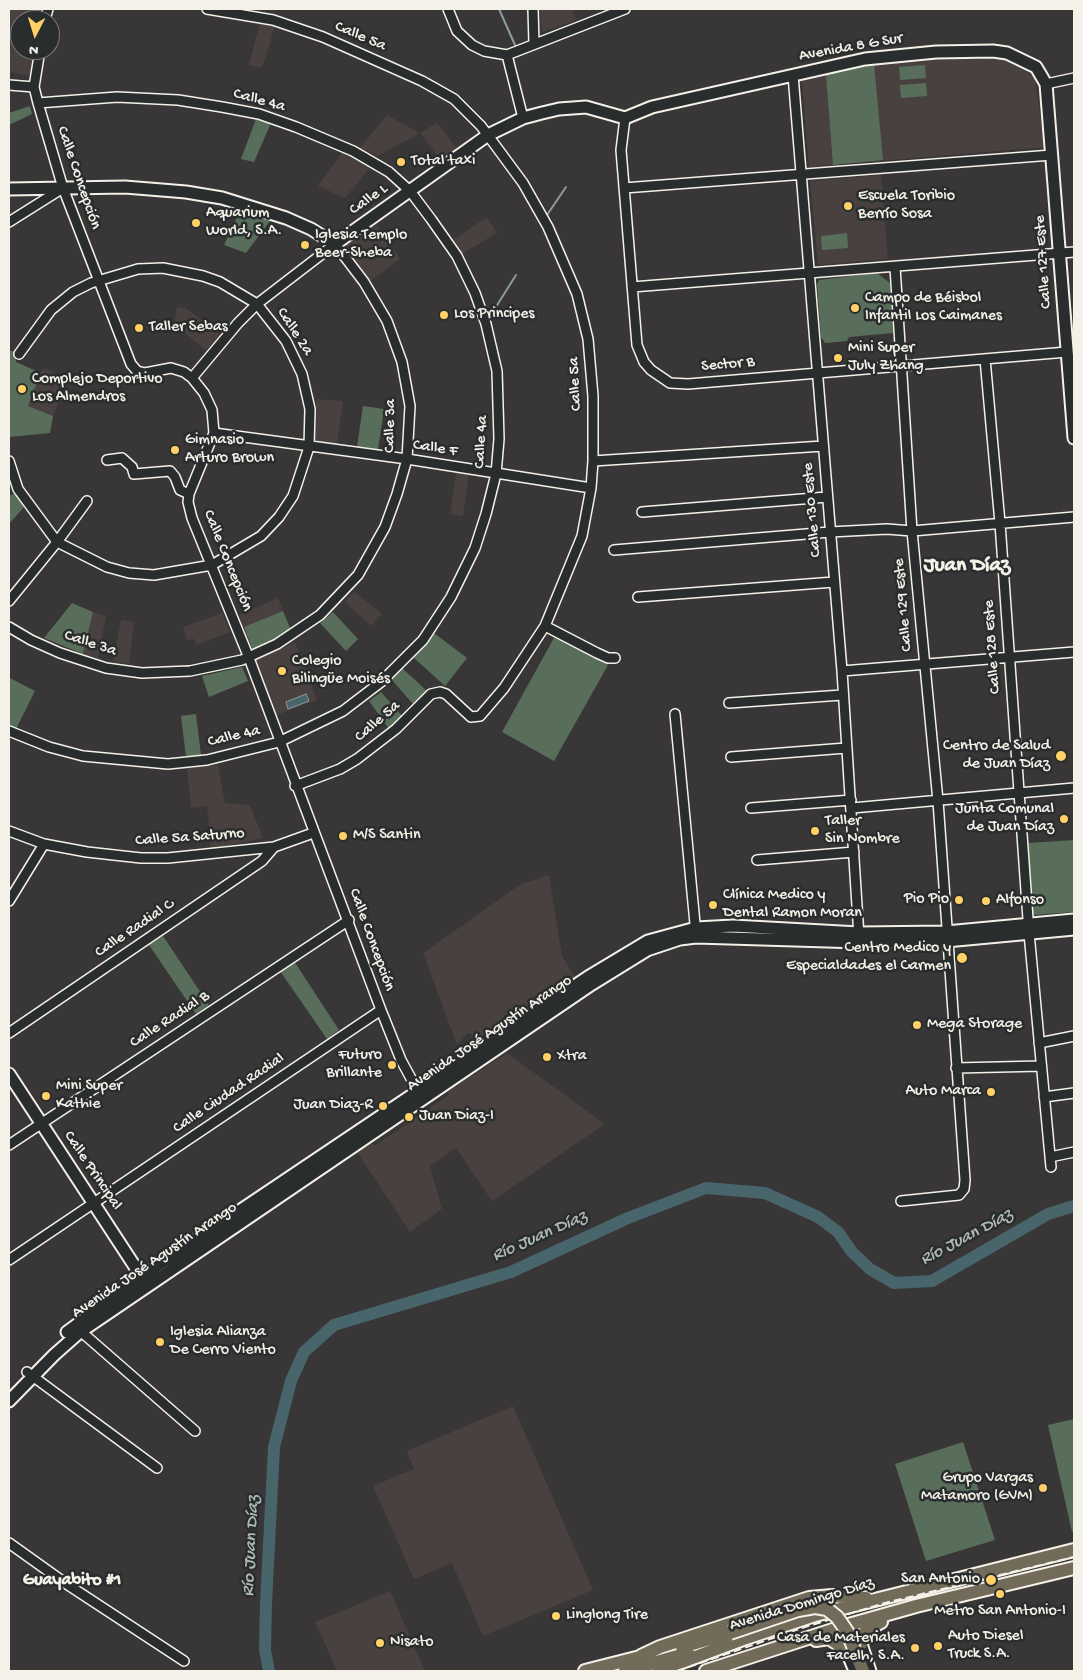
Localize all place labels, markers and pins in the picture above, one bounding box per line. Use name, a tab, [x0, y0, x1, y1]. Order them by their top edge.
place label: Total taxi	[411, 152, 475, 172]
marker: Total taxi	[395, 156, 407, 168]
place label: Escuela Toribio Berrío Sosa	[858, 187, 955, 225]
marker: Escuela Toribio Berrío Sosa	[842, 200, 854, 212]
place label: Aquarium World, S.A.	[206, 204, 282, 242]
marker: Aquarium World, S.A.	[190, 217, 202, 229]
place label: Iglesia Templo Beer-Sheba	[315, 226, 407, 264]
marker: Iglesia Templo Beer-Sheba	[299, 239, 311, 251]
place label: Campo de Béisbol Infantil Los Caimanes	[865, 289, 1002, 327]
marker: Campo de Béisbol Infantil Los Caimanes	[849, 302, 861, 314]
place label: Los Principes	[454, 305, 534, 325]
marker: Los Principes	[438, 309, 450, 321]
place label: Taller Sebas	[149, 318, 228, 338]
marker: Taller Sebas	[133, 322, 145, 334]
place label: Mini Super July Zhang	[848, 339, 924, 377]
marker: Mini Super July Zhang	[832, 352, 844, 364]
place label: Complejo Deportivo Los Almendros	[32, 370, 163, 408]
marker: Complejo Deportivo Los Almendros	[16, 383, 28, 395]
place label: Gimnasio Arturo Brown	[185, 431, 274, 469]
marker: Gimnasio Arturo Brown	[169, 444, 181, 456]
place label: Colegio Bilingüe Moisés	[292, 652, 390, 690]
marker: Colegio Bilingüe Moisés	[276, 665, 288, 677]
place label: Centro de Salud de Juan Díaz	[943, 737, 1050, 775]
marker: Centro de Salud de Juan Díaz	[1054, 749, 1068, 763]
place label: Junta Comunal de Juan Díaz	[955, 800, 1054, 838]
place label: Taller Sin Nombre	[825, 812, 900, 850]
marker: Junta Comunal de Juan Díaz	[1058, 813, 1070, 825]
marker: Taller Sin Nombre	[809, 825, 821, 837]
place label: M/S Santin	[353, 826, 421, 846]
marker: M/S Santin	[337, 830, 349, 842]
place label: Clínica Medico y Dental Ramon Moran	[723, 886, 862, 924]
place label: Pio Pio	[904, 890, 949, 910]
place label: Alfonso	[996, 891, 1044, 911]
marker: Pio Pio	[953, 894, 965, 906]
marker: Alfonso	[980, 895, 992, 907]
marker: Clínica Medico y Dental Ramon Moran	[707, 899, 719, 911]
place label: Centro Medico y Especialdades el Carmen	[786, 939, 951, 977]
marker: Centro Medico y Especialdades el Carmen	[955, 951, 969, 965]
place label: Mega Storage	[927, 1015, 1022, 1035]
marker: Mega Storage	[911, 1019, 923, 1031]
place label: Futuro Brillante	[326, 1046, 382, 1084]
place label: Xtra	[557, 1047, 587, 1067]
marker: Xtra	[541, 1051, 553, 1063]
marker: Futuro Brillante	[386, 1059, 398, 1071]
place label: Mini Super Kathie	[56, 1077, 122, 1115]
place label: Auto Marca	[905, 1082, 981, 1102]
marker: Auto Marca	[985, 1086, 997, 1098]
marker: Mini Super Kathie	[40, 1090, 52, 1102]
place label: Juan Diaz-R	[294, 1096, 373, 1116]
marker: Juan Diaz-R	[377, 1100, 389, 1112]
place label: Juan Diaz-I	[419, 1107, 494, 1127]
marker: Juan Diaz-I	[403, 1111, 415, 1123]
place label: Iglesia Alianza De Cerro Viento	[170, 1323, 276, 1361]
marker: Iglesia Alianza De Cerro Viento	[154, 1336, 166, 1348]
place label: Grupo Vargas Matamoro (GVM)	[921, 1469, 1033, 1507]
marker: Grupo Vargas Matamoro (GVM)	[1037, 1482, 1049, 1494]
place label: San Antonio	[901, 1570, 980, 1590]
marker: San Antonio	[984, 1573, 998, 1587]
marker: Metro San Antonio-I	[994, 1588, 1006, 1600]
place label: Metro San Antonio-I	[934, 1602, 1066, 1622]
place label: Linglong Tire	[566, 1606, 648, 1626]
marker: Linglong Tire	[550, 1610, 562, 1622]
place label: Auto Diesel Truck S.A.	[948, 1627, 1023, 1665]
place label: Casa de Materiales Facelh, S.A.	[777, 1629, 905, 1667]
place label: Nisato	[390, 1633, 434, 1653]
marker: Nisato	[374, 1637, 386, 1649]
marker: Auto Diesel Truck S.A.	[932, 1640, 944, 1652]
marker: Casa de Materiales Facelh, S.A.	[909, 1642, 921, 1654]

